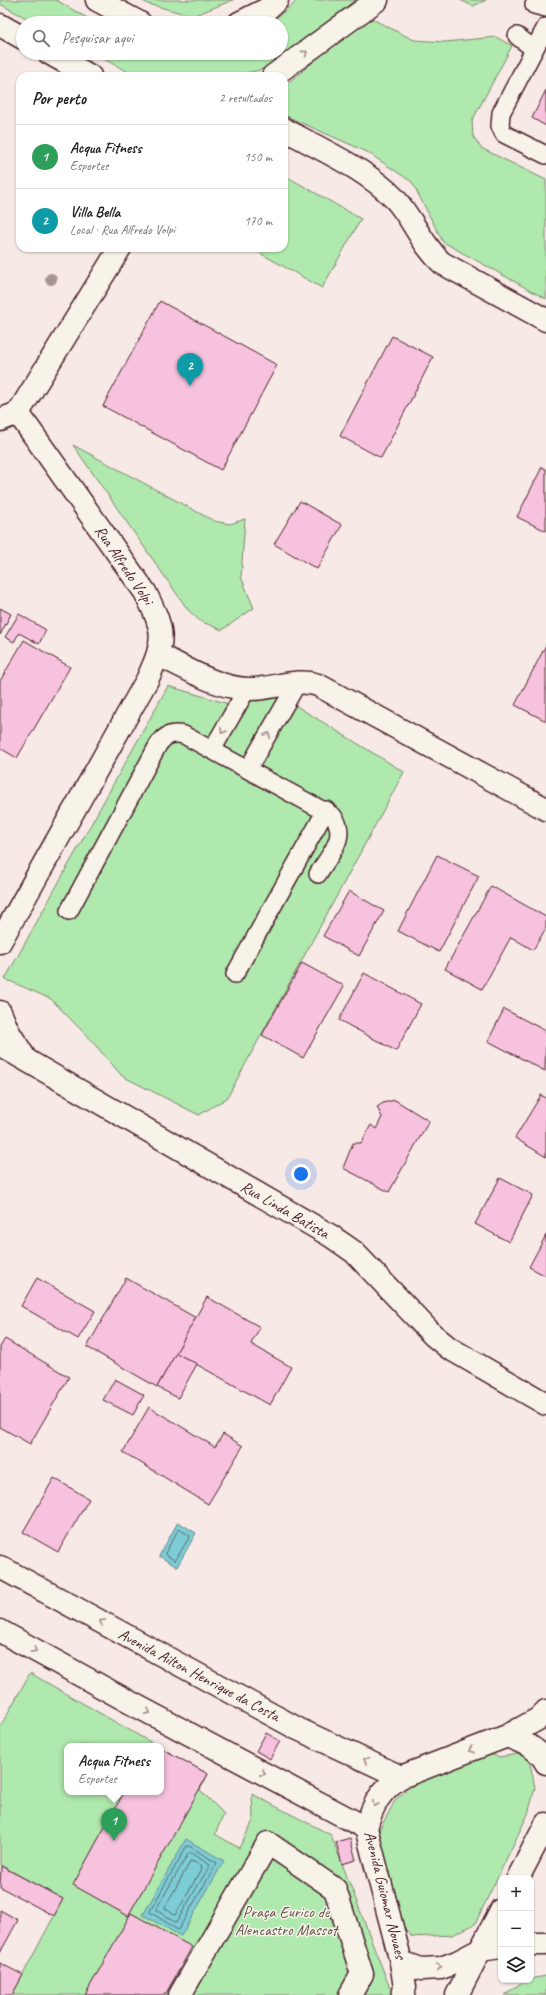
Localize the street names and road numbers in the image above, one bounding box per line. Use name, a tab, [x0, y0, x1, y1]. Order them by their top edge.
street label: Rua Alfredo Volpi	[90, 522, 159, 610]
street label: Rua Linda Batista	[237, 1177, 334, 1244]
street label: Avenida Ailton Henrique da Costa	[115, 1624, 284, 1727]
street label: Avenida Guiomar Novaes	[359, 1829, 411, 1962]

